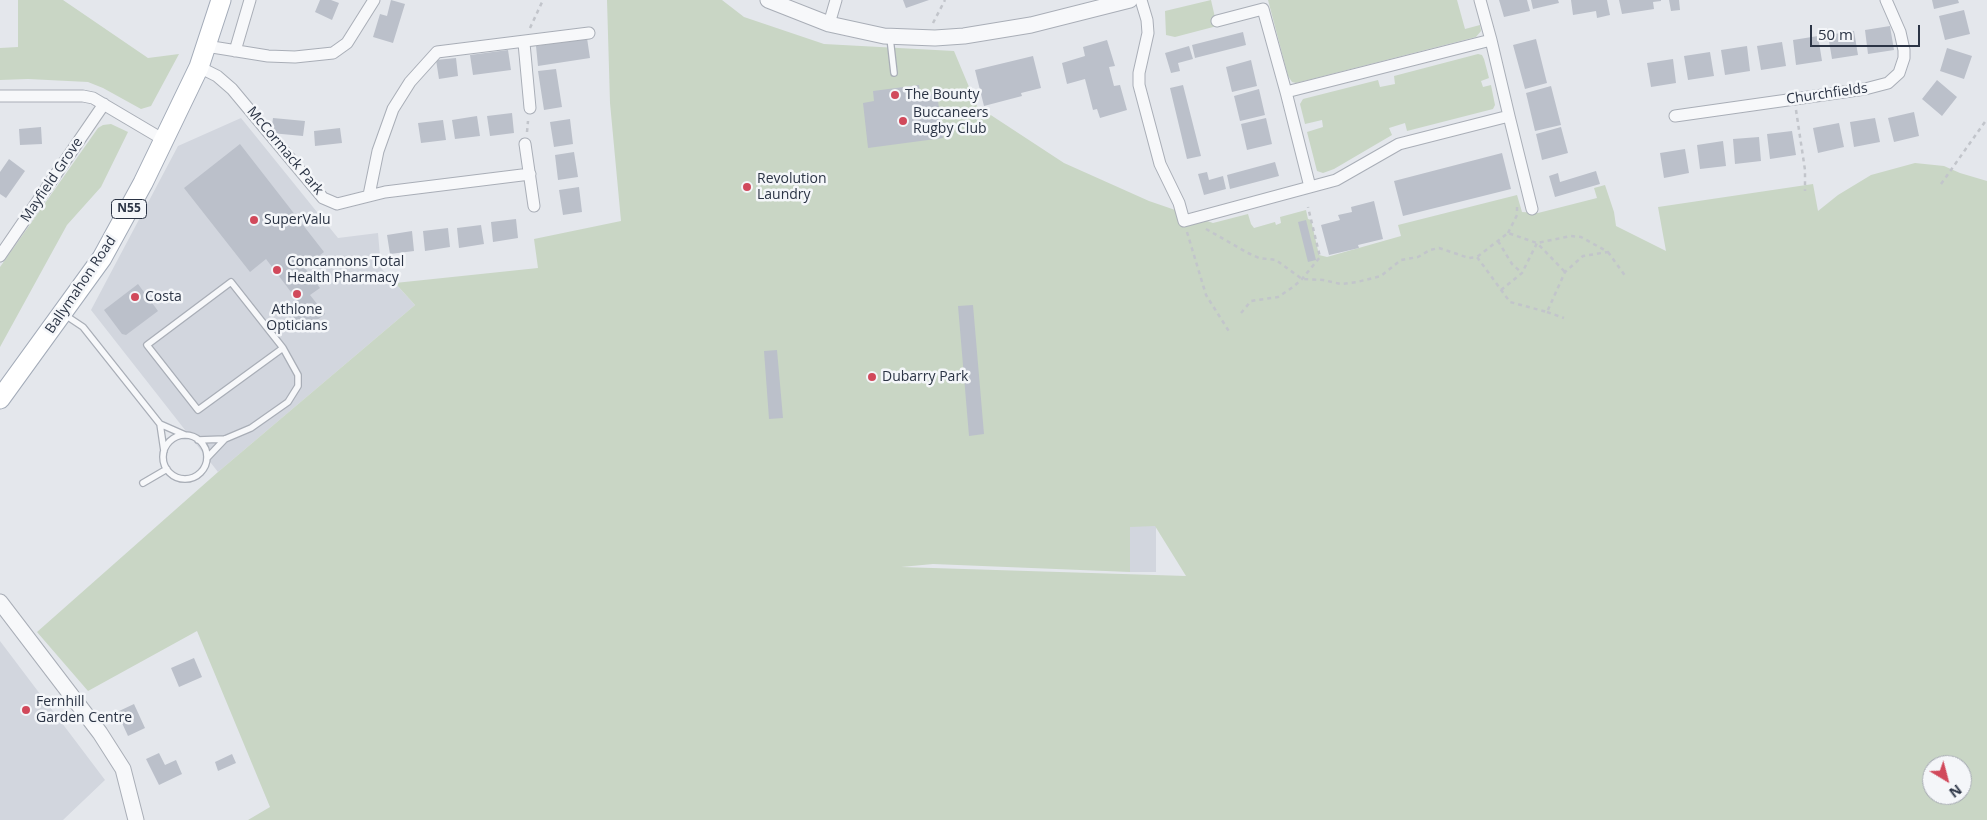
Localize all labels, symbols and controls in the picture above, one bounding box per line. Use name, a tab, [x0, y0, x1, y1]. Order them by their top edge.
scale bar	[1812, 15, 1922, 47]
text: 50 m	[1818, 24, 1853, 44]
street label: Churchfields	[1785, 80, 1869, 108]
place label: The Bounty	[905, 87, 979, 103]
marker: The Bounty	[889, 89, 901, 101]
street label: McCormack Park	[243, 103, 327, 199]
place label: Buccaneers Rugby Club	[913, 105, 989, 138]
marker: Buccaneers Rugby Club	[897, 115, 909, 127]
street label: Mayfield Grove	[18, 135, 86, 225]
place label: Revolution Laundry	[757, 171, 827, 203]
marker: Revolution Laundry	[741, 181, 753, 193]
road number: N55	[112, 200, 146, 218]
place label: SuperValu	[264, 212, 331, 228]
marker: SuperValu	[248, 214, 260, 226]
street label: Ballymahon Road	[42, 233, 120, 337]
place label: Concannons Total Health Pharmacy	[287, 254, 404, 286]
marker: Concannons Total Health Pharmacy	[271, 264, 283, 276]
marker: Athlone Opticians	[291, 288, 303, 300]
place label: Costa	[145, 289, 182, 305]
marker: Costa	[129, 291, 141, 303]
place label: Athlone Opticians	[266, 302, 328, 334]
place label: Dubarry Park	[882, 369, 968, 385]
marker: Dubarry Park	[866, 371, 878, 383]
place label: Fernhill Garden Centre	[36, 694, 132, 726]
marker: Fernhill Garden Centre	[20, 704, 32, 716]
north arrow	[1922, 755, 1972, 805]
text: N	[1945, 781, 1966, 803]

